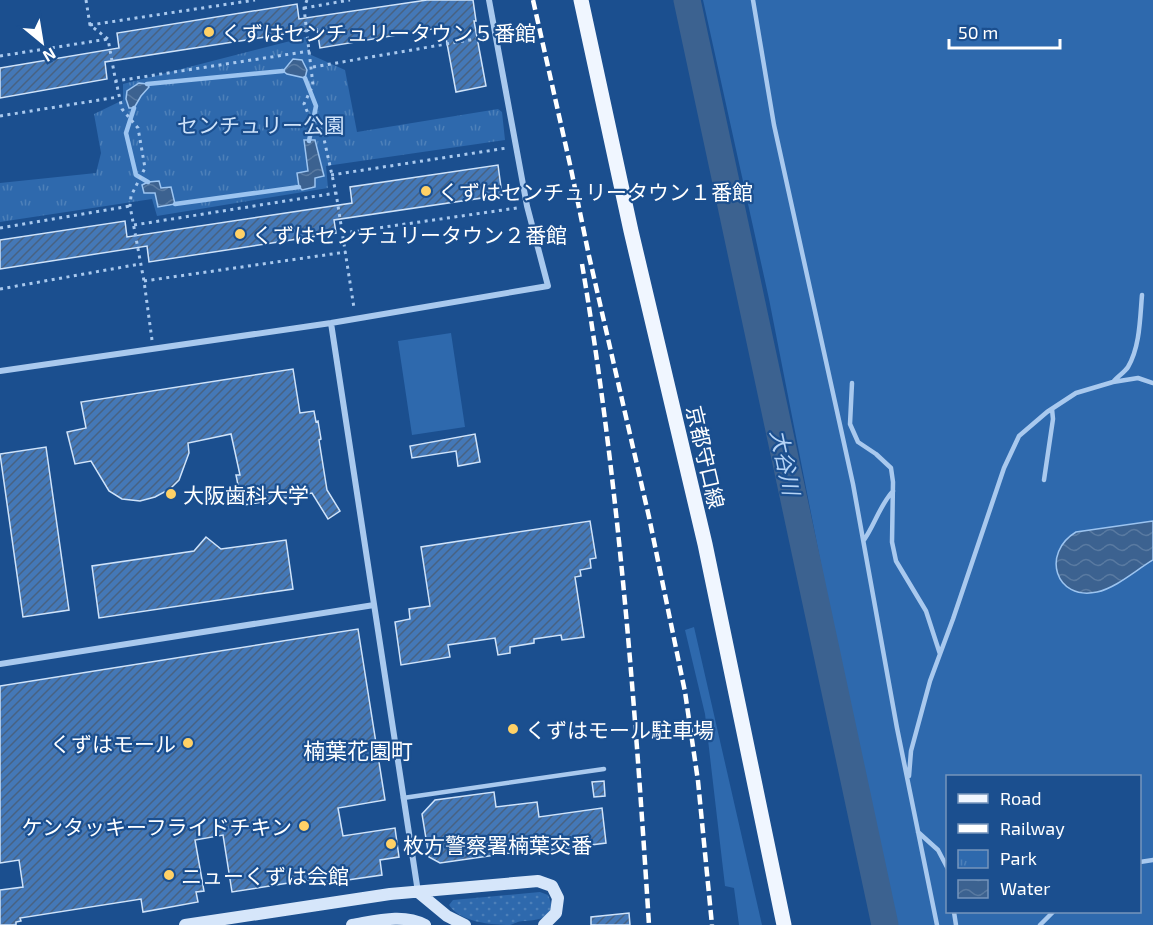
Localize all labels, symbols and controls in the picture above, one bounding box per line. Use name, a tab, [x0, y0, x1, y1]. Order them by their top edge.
north arrow	[12, 12, 72, 72]
scale bar	[949, 12, 1060, 50]
place label: くずはセンチュリータウン５番館	[221, 20, 536, 45]
text: 50 m	[958, 21, 998, 43]
marker: くずはセンチュリータウン５番館	[202, 25, 216, 39]
text: N	[40, 44, 60, 67]
park label: センチュリー公園	[177, 112, 345, 137]
place label: くずはセンチュリータウン１番館	[438, 179, 753, 204]
marker: くずはセンチュリータウン１番館	[419, 184, 433, 198]
place label: くずはセンチュリータウン２番館	[252, 222, 567, 247]
marker: くずはセンチュリータウン２番館	[233, 227, 247, 241]
street label: 京都守口線	[682, 403, 730, 511]
water label: 大谷川	[766, 427, 806, 499]
place label: 大阪歯科大学	[183, 482, 309, 507]
marker: 大阪歯科大学	[164, 487, 178, 501]
place label: くずはモール駐車場	[525, 717, 714, 742]
marker: くずはモール駐車場	[506, 722, 520, 736]
place label: くずはモール	[50, 731, 176, 756]
marker: くずはモール	[181, 736, 195, 750]
district label: 楠葉花園町	[303, 737, 413, 763]
legend	[946, 775, 1141, 913]
text: Road	[1000, 787, 1041, 809]
place label: ケンタッキーフライドチキン	[22, 814, 292, 839]
text: Railway	[1000, 817, 1065, 839]
marker: ケンタッキーフライドチキン	[297, 819, 311, 833]
place label: 枚方警察署楠葉交番	[403, 832, 592, 857]
marker: 枚方警察署楠葉交番	[384, 837, 398, 851]
text: Park	[1000, 847, 1037, 869]
place label: ニューくずは会館	[181, 863, 349, 888]
marker: ニューくずは会館	[162, 868, 176, 882]
text: Water	[1000, 877, 1050, 899]

